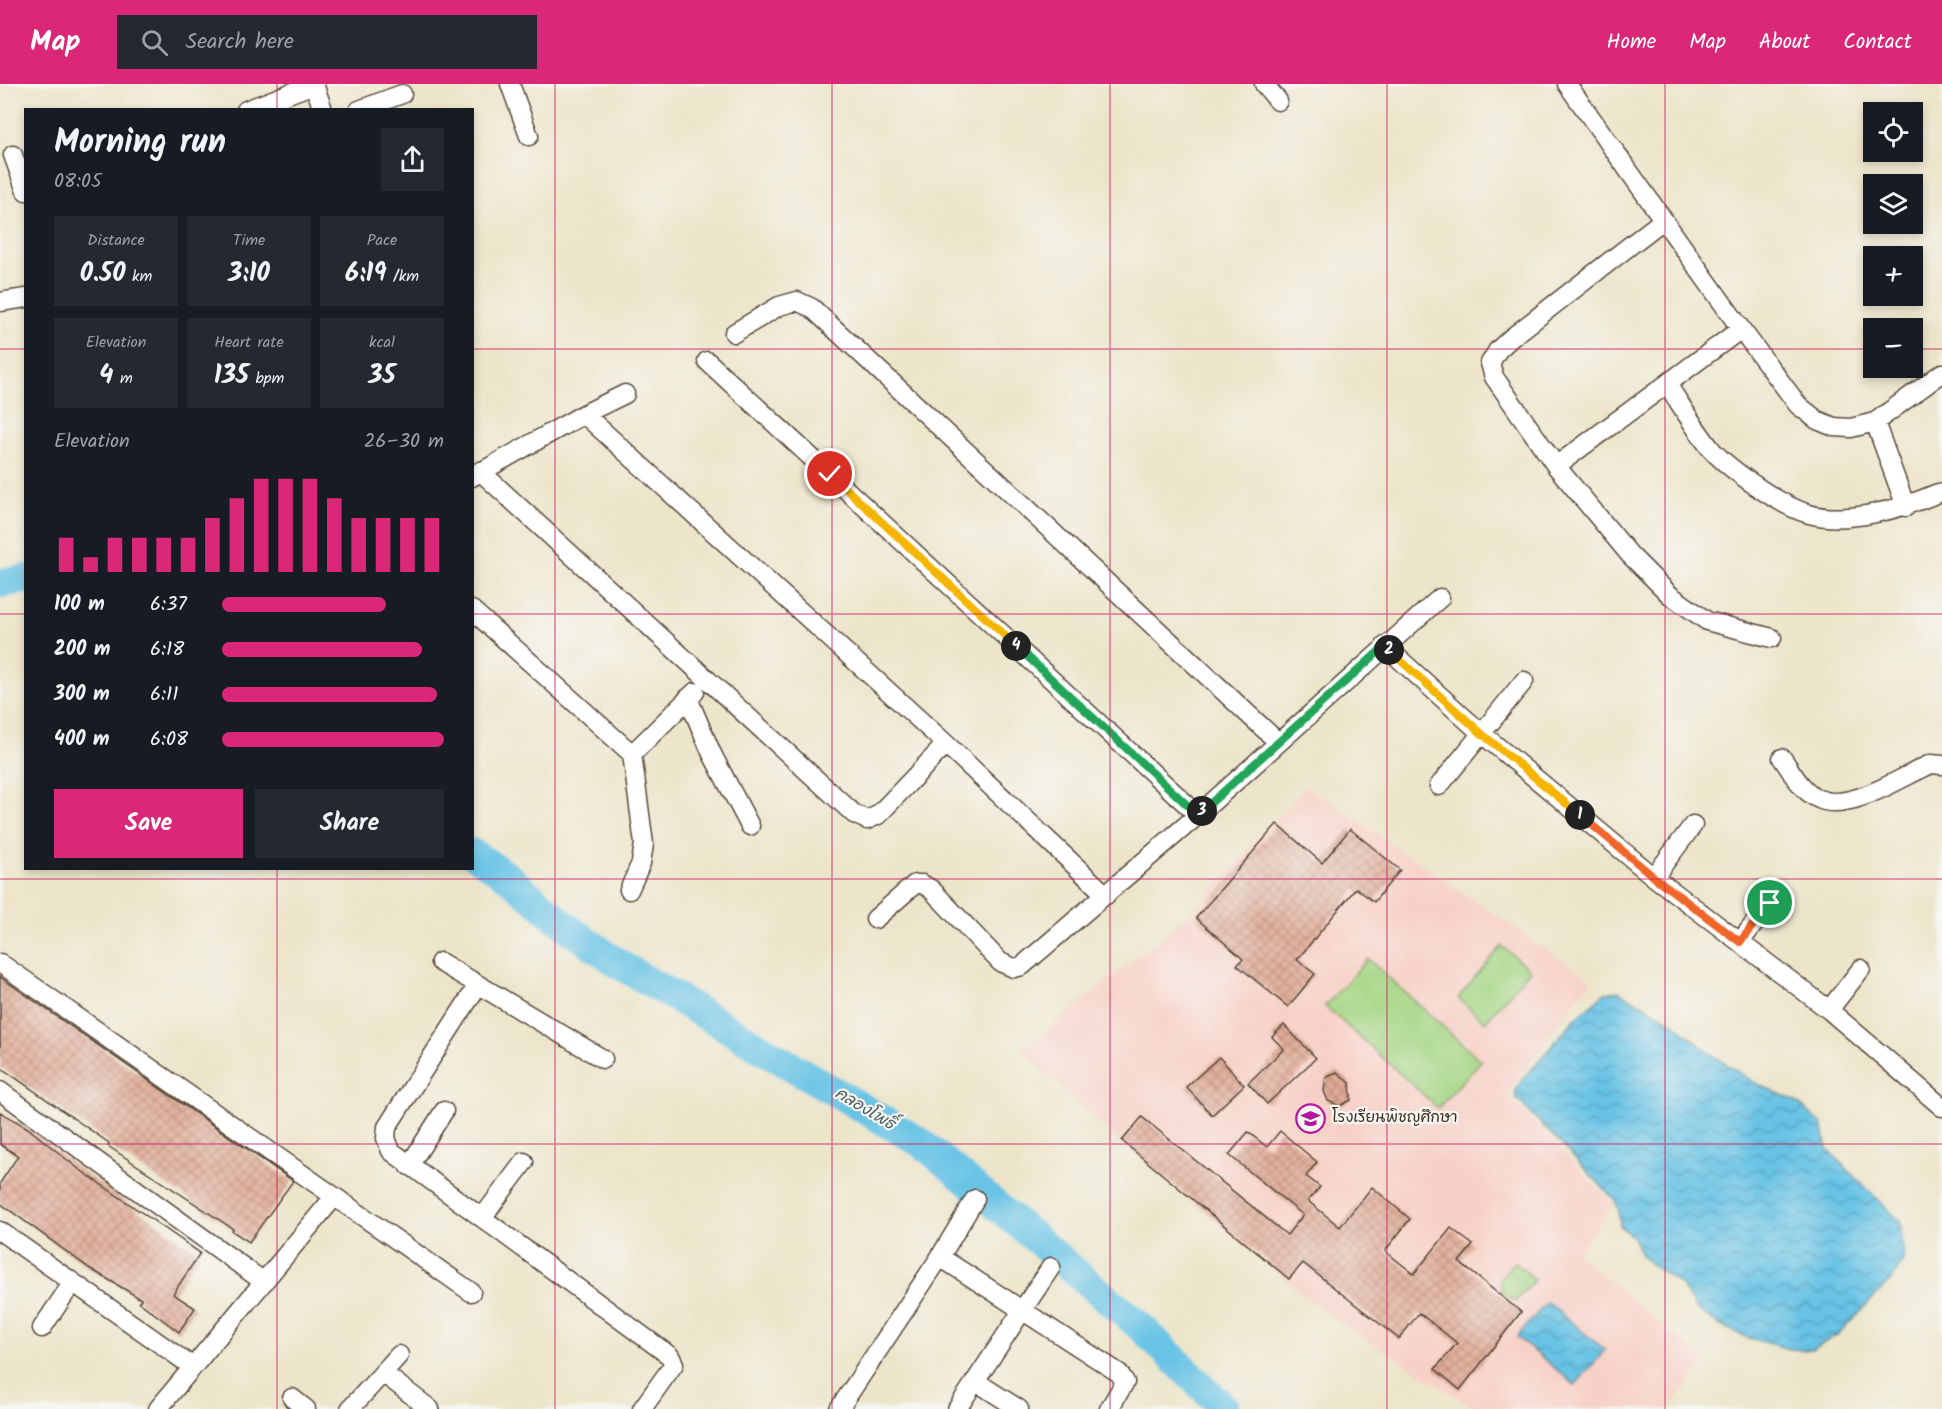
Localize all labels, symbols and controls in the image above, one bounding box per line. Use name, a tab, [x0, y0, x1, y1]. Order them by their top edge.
search box	[117, 15, 537, 69]
text: Map	[30, 20, 81, 65]
text: Search here	[186, 25, 294, 60]
icon: search	[138, 26, 171, 59]
text: Home	[1607, 26, 1656, 59]
text: Map	[1689, 26, 1726, 59]
text: About	[1759, 26, 1810, 59]
text: Contact	[1843, 26, 1912, 59]
map controls	[1863, 102, 1923, 378]
button: locate	[1863, 102, 1923, 162]
text: Morning run	[54, 117, 226, 170]
button: share	[381, 128, 444, 191]
text: 08:05	[54, 166, 102, 198]
button: layers	[1863, 174, 1923, 234]
text: Distance	[87, 228, 145, 253]
text: Time	[233, 228, 265, 253]
text: Pace	[367, 228, 397, 253]
button: +	[1863, 246, 1923, 306]
text: 0.50	[80, 253, 126, 295]
text: 3:10	[228, 253, 270, 295]
text: 6:19	[345, 253, 387, 295]
text: km	[126, 264, 152, 289]
text: /km	[387, 264, 419, 289]
button: −	[1863, 318, 1923, 378]
text: Elevation	[86, 330, 146, 355]
text: Heart rate	[214, 330, 284, 355]
text: kcal	[369, 330, 395, 355]
text: 4	[99, 355, 114, 397]
text: 135	[214, 355, 249, 397]
text: 35	[368, 355, 396, 397]
text: m	[114, 366, 133, 391]
text: bpm	[249, 366, 284, 391]
text: Elevation	[54, 426, 130, 458]
text: 26–30 m	[364, 426, 444, 458]
pin	[804, 448, 855, 499]
icon: check	[813, 457, 846, 490]
text: 100 m	[54, 589, 105, 621]
text: 6:37	[150, 589, 187, 621]
pin: 4	[1001, 631, 1031, 661]
text: 4	[1012, 633, 1020, 658]
text: 200 m	[54, 634, 110, 666]
text: 6:18	[150, 634, 184, 666]
pin: 2	[1374, 635, 1404, 665]
text: 2	[1384, 637, 1394, 662]
text: 300 m	[54, 679, 110, 711]
text: 6:11	[150, 679, 179, 711]
text: 400 m	[54, 724, 110, 756]
text: 6:08	[150, 724, 188, 756]
button: Save	[54, 789, 243, 858]
button: Share	[255, 789, 444, 858]
pin: 3	[1187, 796, 1217, 826]
text: 3	[1198, 798, 1206, 823]
pin: 1	[1565, 800, 1595, 830]
text: 1	[1578, 802, 1582, 827]
pin	[1744, 877, 1795, 928]
icon: arrive	[1753, 886, 1786, 919]
water label: คลองโพธิ์	[830, 1078, 905, 1139]
school or university icon: โรงเรียนพิชญศึกษา	[1295, 1102, 1327, 1134]
place label: โรงเรียนพิชญศึกษา	[1332, 1106, 1457, 1130]

